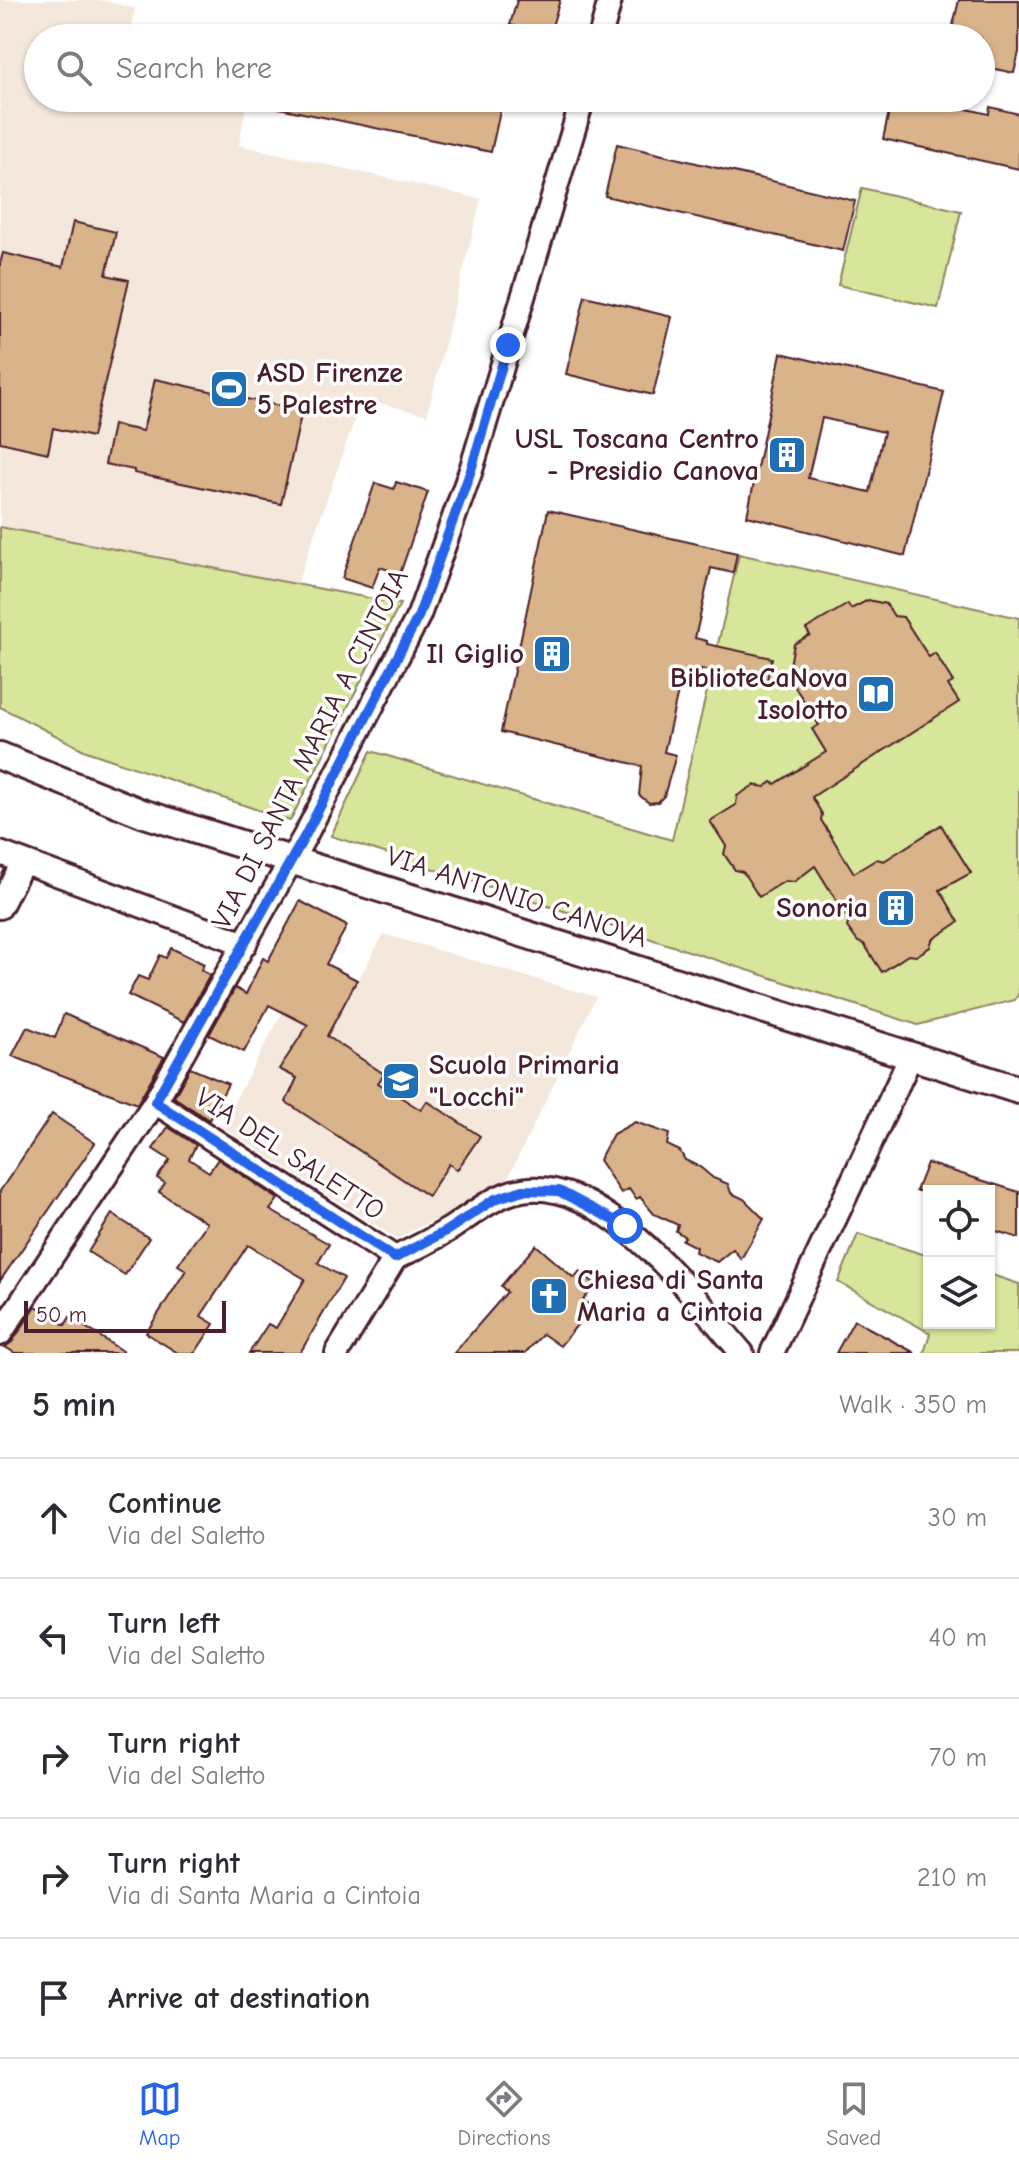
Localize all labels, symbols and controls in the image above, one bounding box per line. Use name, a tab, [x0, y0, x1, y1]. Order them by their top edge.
search box	[24, 24, 995, 112]
icon: search	[52, 46, 96, 90]
text: Search here	[116, 51, 272, 86]
route end	[490, 327, 526, 363]
place label: ASD Firenze 5 Palestre	[257, 357, 403, 421]
sports icon: ASD Firenze 5 Palestre	[208, 368, 250, 410]
place label: USL Toscana Centro - Presidio Canova	[515, 423, 759, 487]
building icon: USL Toscana Centro - Presidio Canova	[766, 434, 808, 476]
street label: VIA DI SANTA MARIA A CINTOIA	[205, 564, 415, 934]
building icon: Il Giglio	[531, 633, 573, 675]
place label: Il Giglio	[426, 638, 524, 670]
place label: BiblioteCaNova Isolotto	[670, 662, 848, 726]
library icon: BiblioteCaNova Isolotto	[855, 673, 897, 715]
street label: VIA ANTONIO CANOVA	[383, 840, 651, 954]
building icon: Sonoria	[875, 887, 917, 929]
place label: Sonoria	[776, 892, 868, 924]
place label: Scuola Primaria "Locchi"	[429, 1049, 620, 1113]
school or university icon: Scuola Primaria "Locchi"	[380, 1060, 422, 1102]
street label: VIA DEL SALETTO	[190, 1081, 390, 1227]
map controls	[923, 1185, 995, 1329]
button: locate	[923, 1185, 995, 1257]
route start	[607, 1208, 643, 1244]
button: layers	[923, 1257, 995, 1329]
place label: Chiesa di Santa Maria a Cintoia	[577, 1264, 764, 1328]
church icon: Chiesa di Santa Maria a Cintoia	[528, 1275, 570, 1317]
scale bar	[24, 1297, 226, 1333]
text: 50 m	[36, 1302, 87, 1328]
text: 5 min	[32, 1385, 116, 1425]
text: Walk · 350 m	[839, 1390, 987, 1420]
text: Continue	[108, 1486, 222, 1521]
icon: ahead	[32, 1496, 76, 1540]
text: 30 m	[928, 1503, 987, 1533]
text: Via del Saletto	[108, 1521, 265, 1551]
text: Turn left	[108, 1606, 220, 1641]
icon: left	[32, 1616, 76, 1660]
text: 40 m	[928, 1623, 987, 1653]
text: Via del Saletto	[108, 1641, 265, 1671]
text: Turn right	[108, 1726, 240, 1761]
icon: right	[32, 1736, 76, 1780]
text: 70 m	[929, 1743, 987, 1773]
text: Via del Saletto	[108, 1761, 265, 1791]
text: Turn right	[108, 1846, 240, 1881]
icon: right	[32, 1856, 76, 1900]
text: 210 m	[917, 1863, 987, 1893]
text: Via di Santa Maria a Cintoia	[108, 1881, 421, 1911]
icon: arrive	[32, 1976, 76, 2020]
text: Arrive at destination	[108, 1981, 370, 2016]
tab: Map	[138, 2077, 182, 2151]
tab: Directions	[458, 2077, 551, 2151]
tab: Saved	[826, 2077, 881, 2151]

